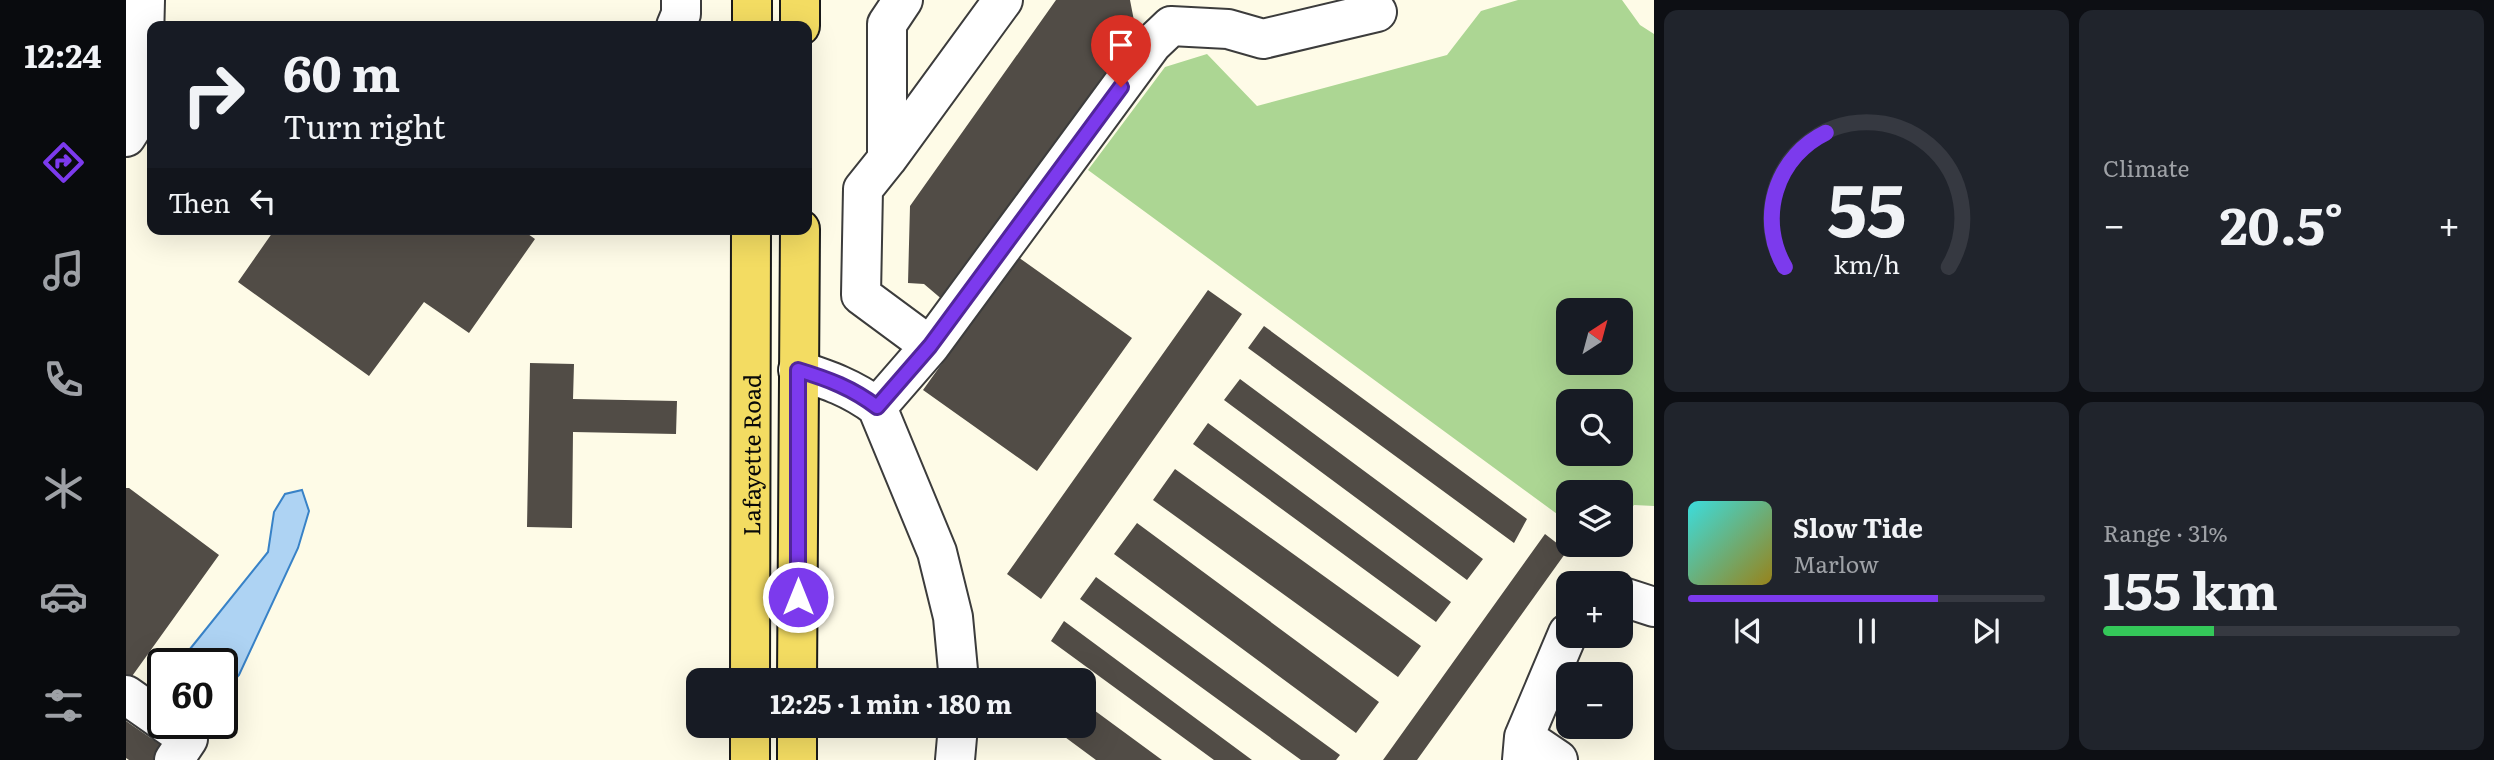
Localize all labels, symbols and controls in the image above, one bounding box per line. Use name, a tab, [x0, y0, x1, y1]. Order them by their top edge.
pin	[1091, 15, 1151, 87]
icon: arrive	[1102, 26, 1140, 64]
text: 12:24	[24, 30, 102, 78]
text: 60 m	[283, 34, 400, 107]
icon: right	[168, 49, 259, 140]
text: Turn right	[283, 101, 445, 149]
icon: directions	[39, 138, 88, 187]
text: Climate	[2103, 150, 2189, 184]
text: 55	[1827, 151, 1906, 259]
text: Then	[168, 182, 230, 221]
icon: left	[244, 182, 282, 220]
text: 20.5°	[2220, 184, 2343, 261]
text: −	[2103, 194, 2125, 251]
text: +	[2438, 194, 2460, 251]
text: km/h	[1833, 245, 1900, 282]
icon: music	[39, 246, 88, 295]
north arrow	[1556, 298, 1633, 374]
map controls	[1556, 298, 1633, 739]
icon: phone	[39, 355, 88, 404]
street label: Lafayette Road	[733, 374, 768, 536]
button: search	[1556, 389, 1633, 466]
icon: climate	[39, 464, 88, 513]
button: layers	[1556, 480, 1633, 557]
text: Slow Tide	[1793, 507, 1923, 546]
text: Range · 31%	[2103, 515, 2228, 549]
text: Marlow	[1793, 546, 1879, 580]
text: 155 km	[2103, 549, 2278, 626]
position arrow	[761, 560, 835, 634]
button: +	[1556, 571, 1633, 648]
icon: car	[39, 572, 88, 621]
icon: previous	[1729, 612, 1767, 650]
icon: pause	[1848, 612, 1886, 650]
icon: next	[1967, 612, 2005, 650]
speed limit sign: 60	[147, 648, 238, 739]
button: −	[1556, 662, 1633, 739]
icon: filters	[39, 681, 88, 730]
text: 12:25 · 1 min · 180 m	[770, 683, 1012, 722]

